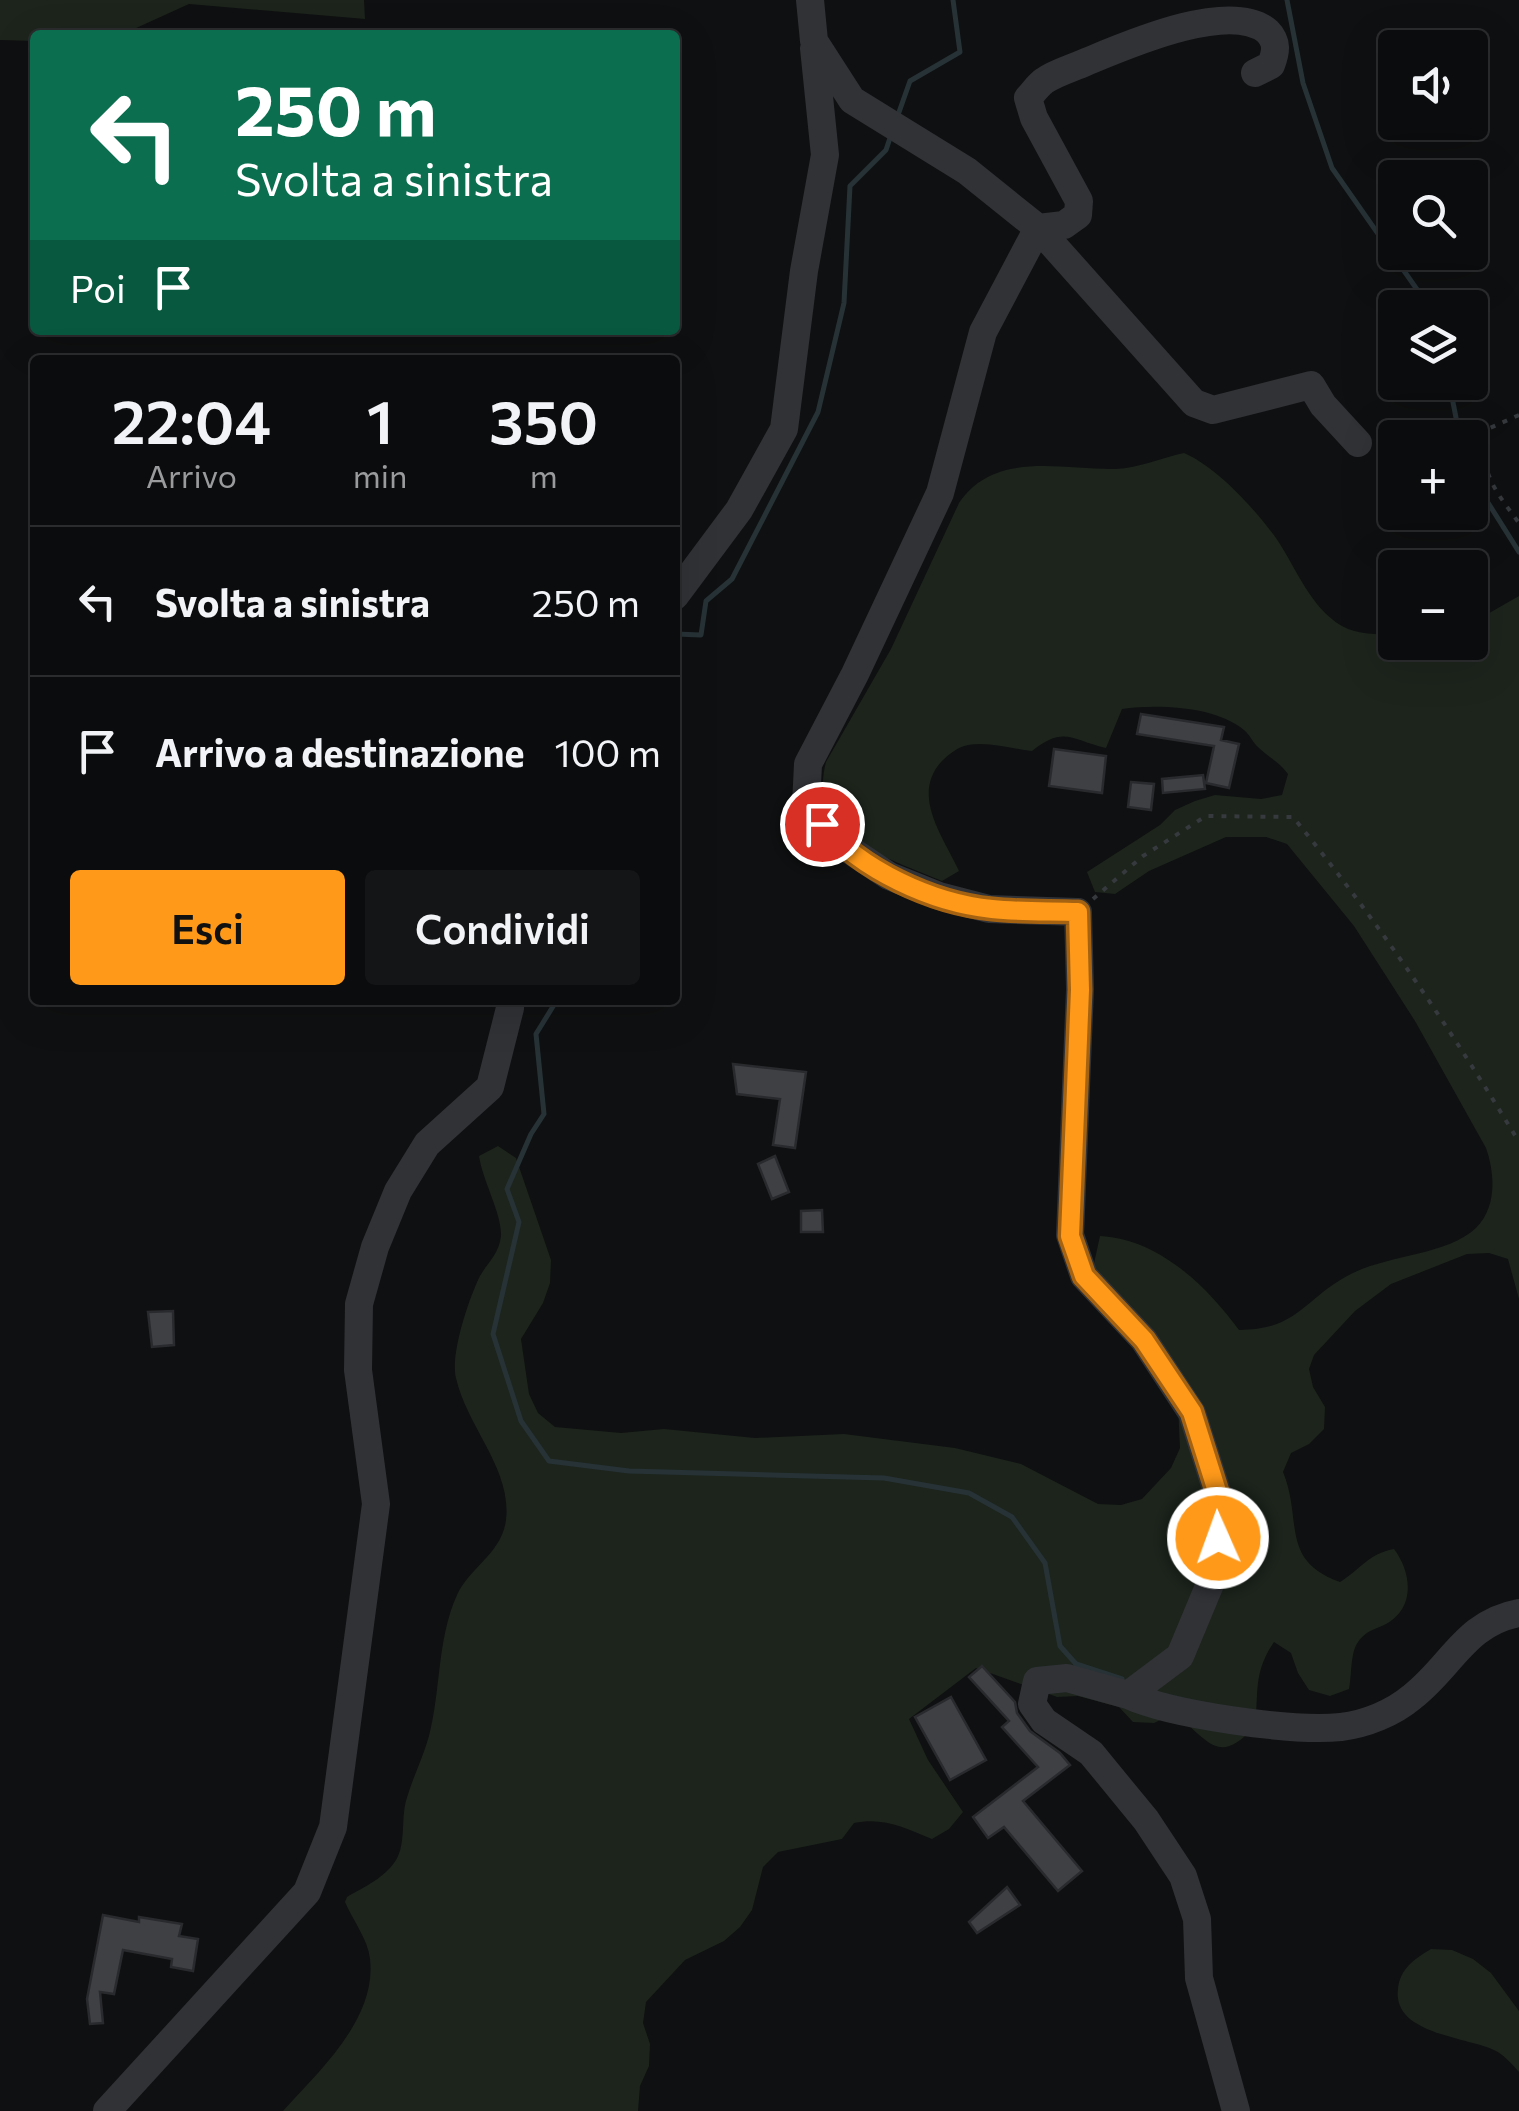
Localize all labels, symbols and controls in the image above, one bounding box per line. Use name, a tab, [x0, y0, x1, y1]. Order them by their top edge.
map controls	[1378, 30, 1488, 660]
button: sound	[1378, 30, 1488, 140]
text: 250 m	[235, 65, 437, 150]
icon: left	[70, 70, 200, 200]
text: Svolta a sinistra	[235, 150, 553, 205]
button: search	[1378, 160, 1488, 270]
icon: arrive	[146, 260, 201, 315]
text: Poi	[70, 264, 126, 311]
button: layers	[1378, 290, 1488, 400]
text: 22:04	[112, 383, 271, 456]
text: 1	[367, 383, 393, 456]
text: 350	[489, 383, 598, 456]
button: +	[1378, 420, 1488, 530]
text: Arrivo	[146, 455, 237, 495]
text: min	[353, 455, 407, 495]
text: m	[530, 455, 558, 495]
button: −	[1378, 550, 1488, 660]
icon: left	[70, 574, 125, 629]
text: Svolta a sinistra	[155, 578, 430, 625]
text: 250 m	[532, 578, 640, 625]
icon: arrive	[70, 724, 125, 779]
text: Arrivo a destinazione	[155, 728, 525, 775]
text: 100 m	[555, 728, 661, 775]
pin	[780, 782, 865, 867]
icon: arrive	[795, 797, 850, 852]
button: Esci	[70, 870, 345, 985]
button: Condividi	[365, 870, 640, 985]
position arrow	[1166, 1486, 1270, 1590]

